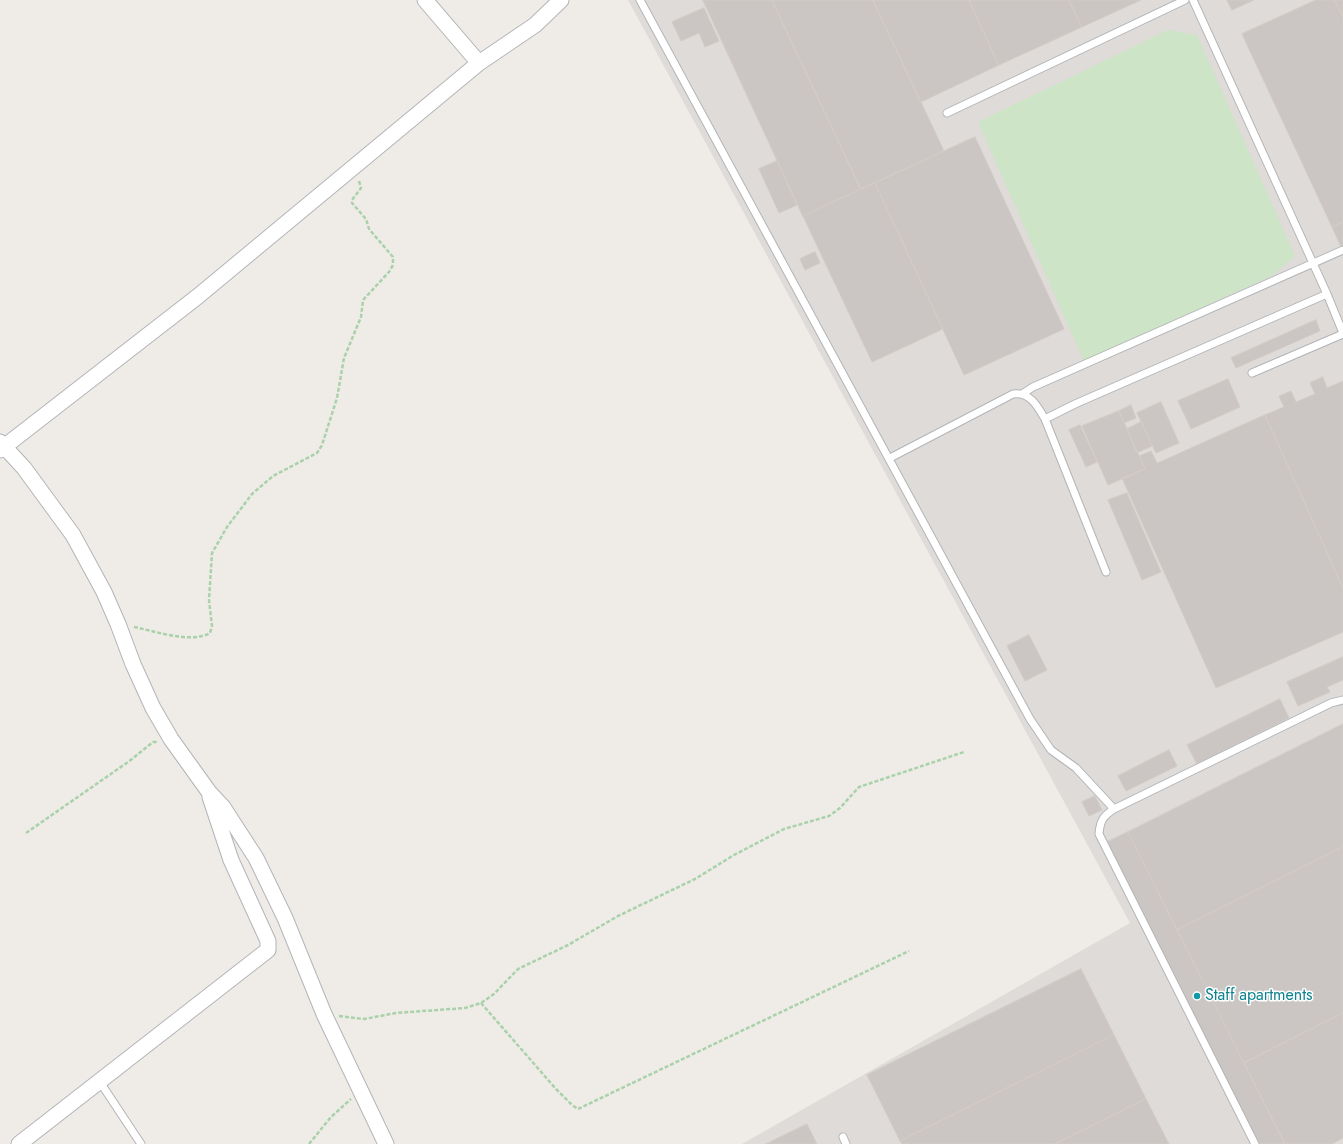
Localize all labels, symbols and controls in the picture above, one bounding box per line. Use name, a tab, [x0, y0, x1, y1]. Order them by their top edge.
place label: Staff apartments	[1205, 986, 1313, 1006]
marker: Staff apartments	[1192, 991, 1202, 1001]

